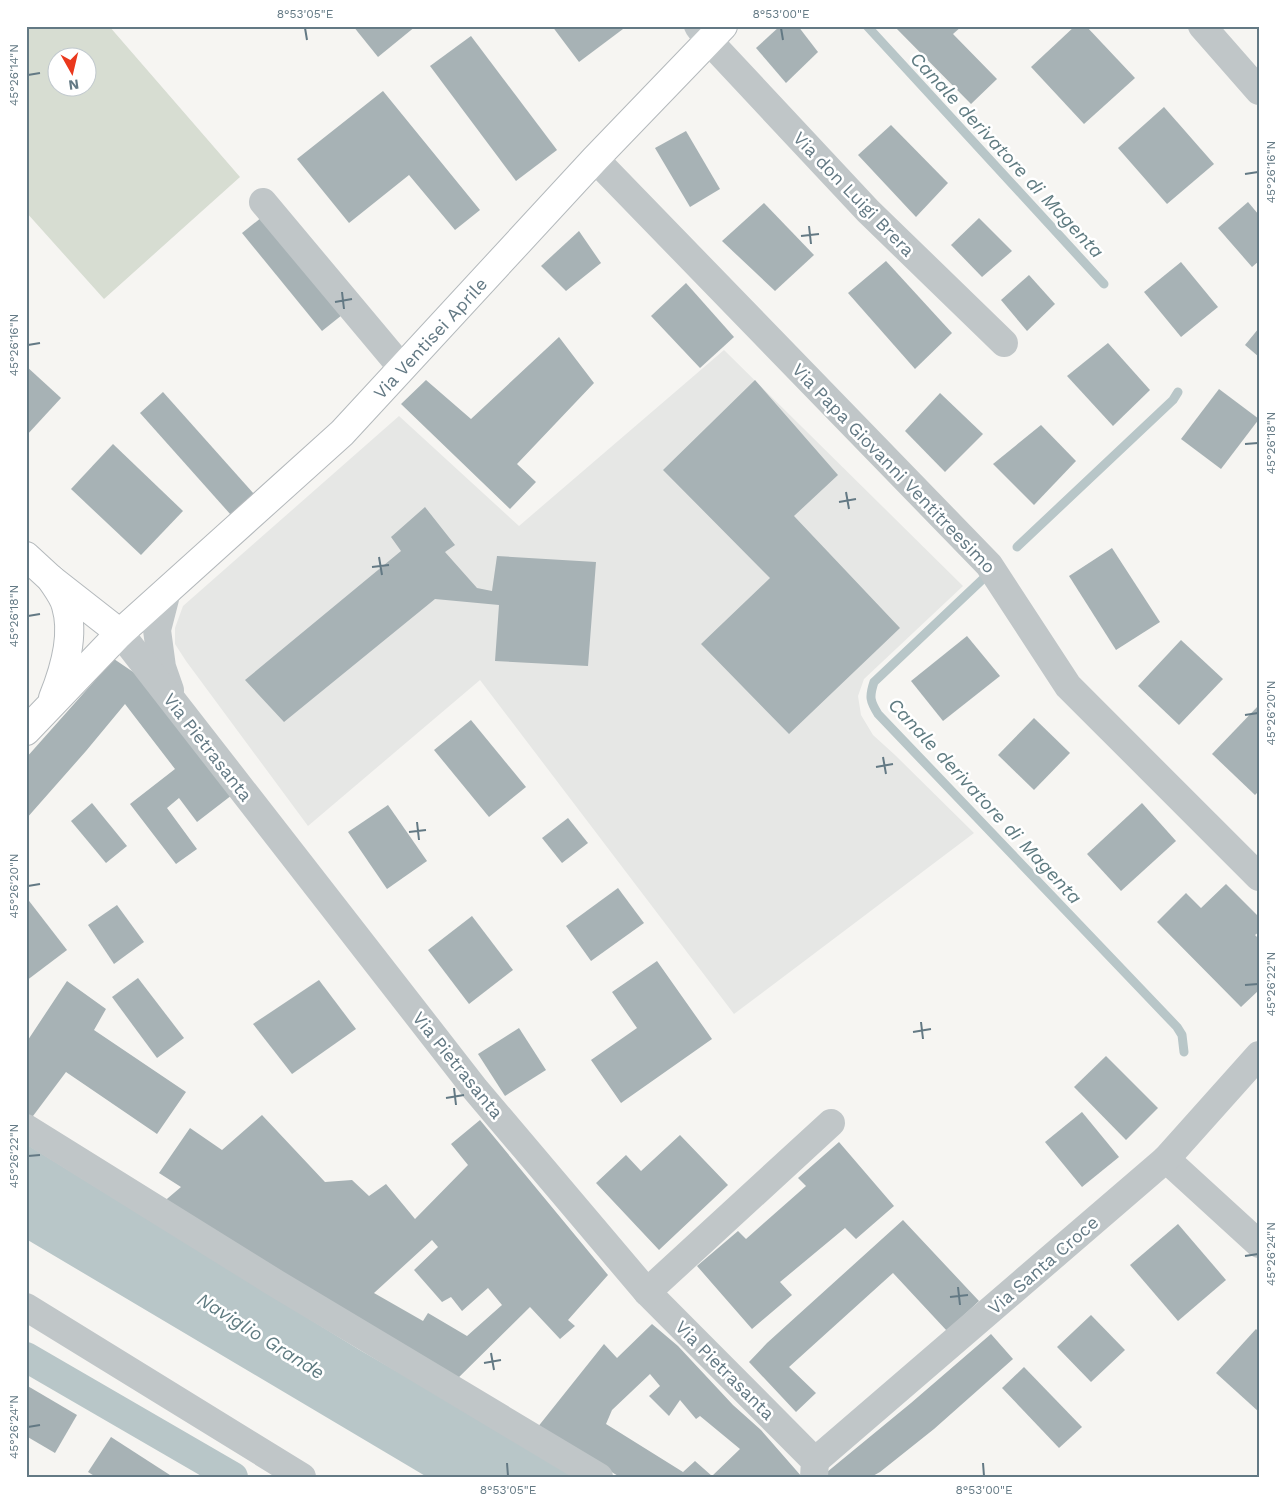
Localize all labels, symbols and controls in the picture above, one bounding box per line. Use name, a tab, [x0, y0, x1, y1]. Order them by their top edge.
text: 8°53'05"E	[277, 7, 334, 21]
text: 8°53'00"E	[752, 7, 810, 21]
text: 45°26'14"N	[7, 44, 21, 106]
water label: Canale derivatore di Magenta	[905, 47, 1109, 263]
north arrow	[48, 48, 98, 98]
text: N	[68, 76, 80, 94]
street label: Via don Luigi Brera	[789, 127, 919, 261]
text: 45°26'16"N	[1264, 141, 1278, 203]
street label: Via Ventisei Aprile	[369, 273, 491, 403]
text: 45°26'16"N	[7, 314, 21, 376]
street label: Via Papa Giovanni Ventitreesimo	[788, 359, 1000, 577]
text: 45°26'18"N	[1264, 412, 1278, 474]
text: 45°26'18"N	[7, 585, 21, 647]
text: 45°26'20"N	[1264, 680, 1278, 746]
street label: Via Pietrasanta	[159, 689, 257, 805]
water label: Canale derivatore di Magenta	[883, 693, 1087, 909]
text: 45°26'20"N	[7, 853, 21, 919]
text: 45°26'22"N	[1264, 952, 1278, 1016]
street label: Via Pietrasanta	[408, 1007, 508, 1123]
text: 45°26'22"N	[7, 1124, 21, 1188]
street label: Via Santa Croce	[984, 1211, 1102, 1319]
text: 45°26'24"N	[1264, 1222, 1278, 1286]
water label: Naviglio Grande	[193, 1288, 329, 1384]
street label: Via Pietrasanta	[671, 1316, 779, 1424]
text: 45°26'24"N	[7, 1395, 21, 1459]
text: 8°53'05"E	[480, 1483, 537, 1497]
text: 8°53'00"E	[955, 1483, 1013, 1497]

